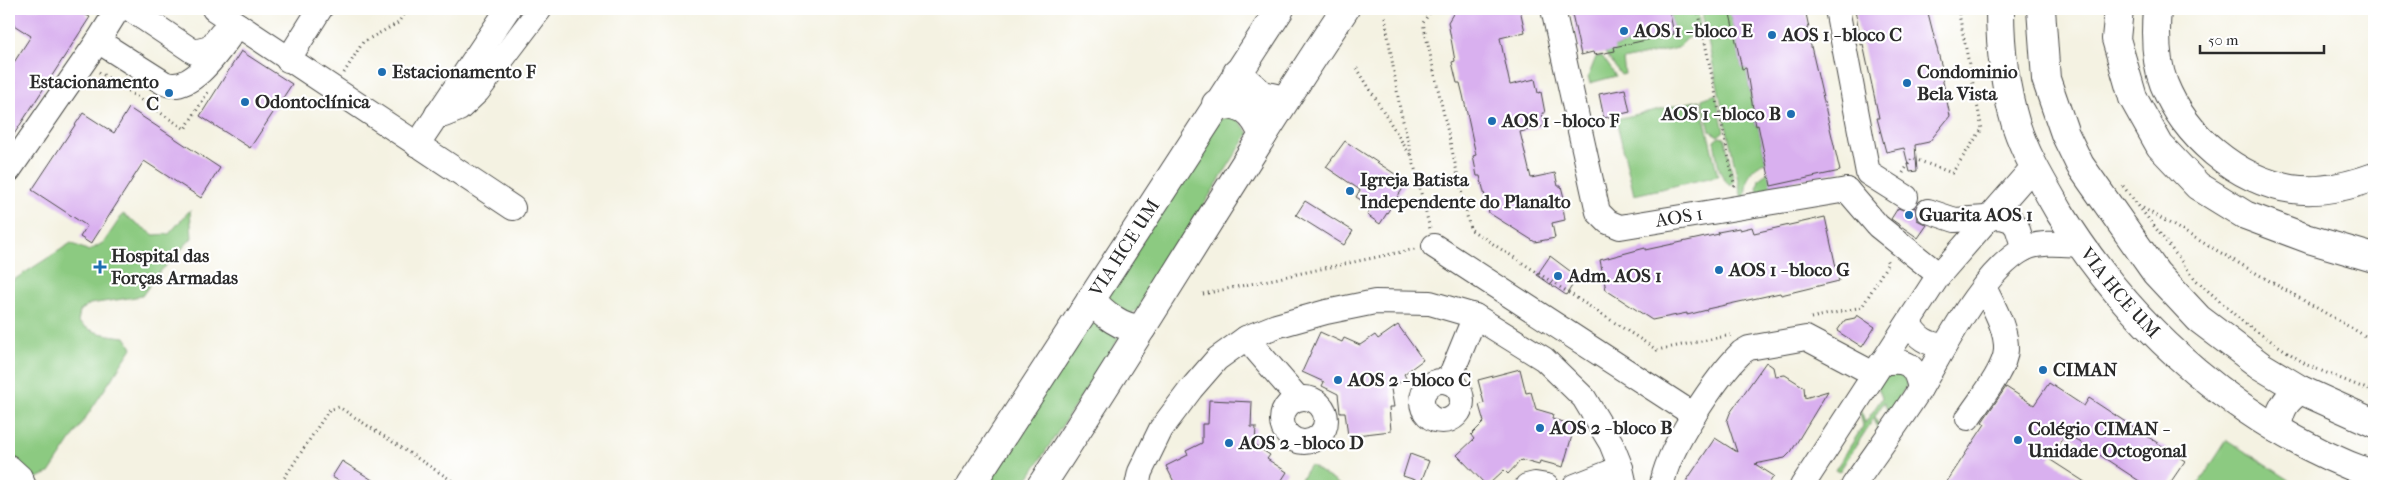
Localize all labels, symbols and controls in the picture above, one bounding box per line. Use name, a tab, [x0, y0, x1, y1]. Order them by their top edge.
place label: AOS 1 - bloco E	[1633, 20, 1753, 42]
scale bar	[2200, 22, 2324, 54]
place label: AOS 1 - bloco C	[1781, 24, 1902, 46]
marker: AOS 1 - bloco E	[1618, 25, 1630, 37]
marker: AOS 1 - bloco C	[1766, 29, 1778, 41]
text: 50 m	[2208, 31, 2239, 49]
place label: Estacionamento F	[392, 61, 537, 83]
place label: Condominio Bela Vista	[1917, 61, 2018, 105]
marker: Estacionamento F	[376, 66, 388, 78]
place label: Estacionamento C	[29, 71, 159, 115]
marker: Condominio Bela Vista	[1901, 77, 1913, 89]
marker: Estacionamento C	[163, 87, 175, 99]
place label: Odontoclínica	[255, 91, 371, 113]
marker: Odontoclínica	[239, 96, 251, 108]
place label: AOS 1 - bloco B	[1660, 103, 1781, 125]
marker: AOS 1 - bloco B	[1785, 108, 1797, 120]
place label: AOS 1 - bloco F	[1501, 110, 1620, 132]
marker: AOS 1 - bloco F	[1486, 115, 1498, 127]
place label: Igreja Batista Independente do Planalto	[1360, 169, 1571, 213]
marker: Igreja Batista Independente do Planalto	[1344, 185, 1356, 197]
street label: VIA HCE UM	[1085, 195, 1164, 302]
street label: AOS 1	[1653, 203, 1704, 232]
place label: Guarita AOS 1	[1919, 204, 2033, 226]
marker: Guarita AOS 1	[1903, 209, 1915, 221]
street label: VIA HCE UM	[2075, 242, 2164, 343]
place label: Hospital das Forças Armadas	[110, 245, 238, 289]
place label: AOS 1 - bloco G	[1728, 259, 1850, 281]
marker: Hospital das Forças Armadas	[93, 260, 107, 274]
marker: AOS 1 - bloco G	[1713, 264, 1725, 276]
place label: Adm. AOS 1	[1567, 265, 1662, 287]
marker: Adm. AOS 1	[1552, 270, 1564, 282]
place label: CIMAN	[2053, 359, 2118, 381]
marker: CIMAN	[2037, 364, 2049, 376]
place label: AOS 2 - bloco C	[1347, 369, 1471, 391]
marker: AOS 2 - bloco C	[1332, 374, 1344, 386]
place label: AOS 2 - bloco B	[1549, 417, 1673, 439]
place label: Colégio CIMAN - Unidade Octogonal	[2027, 418, 2187, 462]
marker: AOS 2 - bloco B	[1534, 422, 1546, 434]
place label: AOS 2 - bloco D	[1238, 432, 1364, 454]
marker: Colégio CIMAN - Unidade Octogonal	[2012, 434, 2024, 446]
marker: AOS 2 - bloco D	[1223, 437, 1235, 449]

